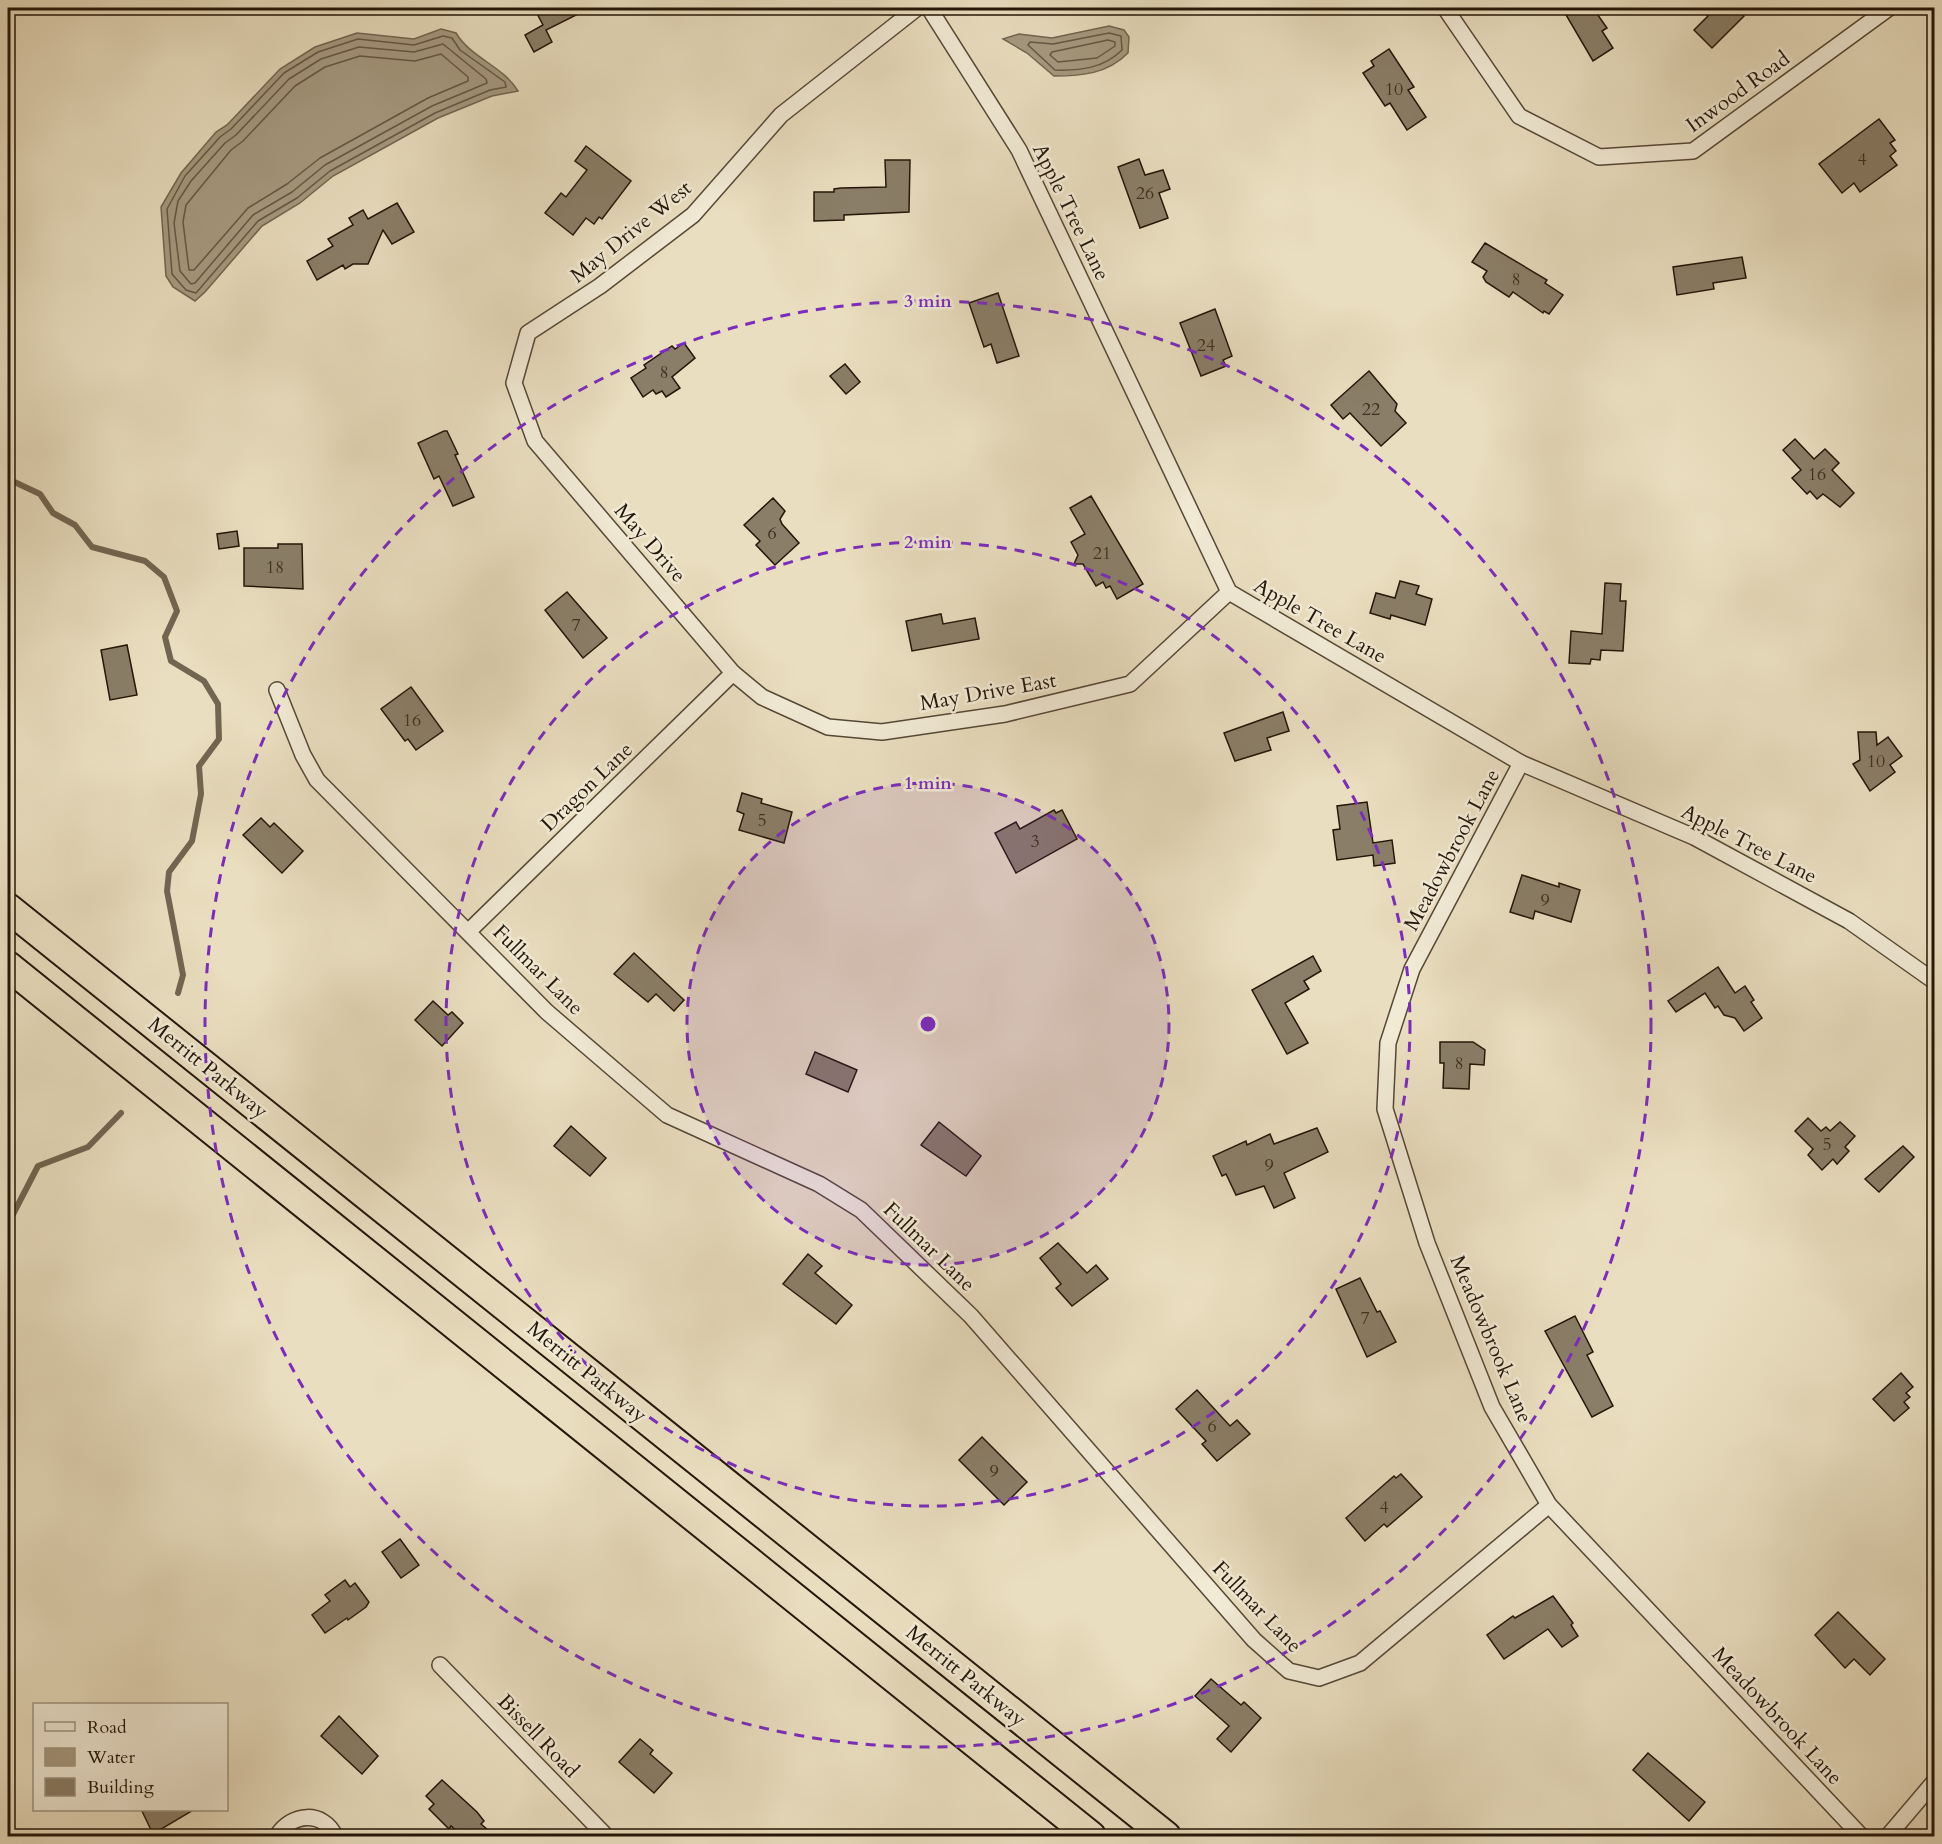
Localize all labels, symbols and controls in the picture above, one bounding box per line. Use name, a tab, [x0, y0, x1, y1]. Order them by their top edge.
street label: Inwood Road	[1680, 45, 1796, 139]
house number: 10	[1385, 77, 1403, 102]
street label: Apple Tree Lane	[1025, 139, 1117, 285]
house number: 4	[1857, 147, 1867, 172]
street label: May Drive West	[564, 174, 698, 290]
house number: 26	[1136, 181, 1154, 206]
house number: 8	[1511, 267, 1521, 292]
text: 3 min	[904, 289, 952, 314]
house number: 24	[1197, 333, 1215, 358]
house number: 8	[659, 360, 669, 385]
house number: 22	[1362, 397, 1380, 422]
house number: 16	[1808, 462, 1826, 487]
street label: May Drive	[607, 497, 693, 589]
house number: 6	[767, 521, 777, 546]
text: 2 min	[904, 530, 952, 555]
house number: 21	[1093, 541, 1111, 566]
house number: 18	[266, 555, 284, 580]
street label: Apple Tree Lane	[1248, 571, 1392, 671]
house number: 7	[571, 613, 581, 638]
street label: May Drive East	[918, 666, 1059, 718]
house number: 16	[403, 708, 421, 733]
street label: Dragon Lane	[535, 736, 639, 838]
house number: 10	[1867, 749, 1885, 774]
street label: Meadowbrook Lane	[1397, 764, 1507, 936]
text: 1 min	[904, 771, 952, 796]
street label: Apple Tree Lane	[1676, 797, 1822, 891]
house number: 5	[757, 808, 767, 833]
house number: 3	[1030, 829, 1040, 854]
house number: 9	[1540, 888, 1550, 913]
street label: Fullmar Lane	[486, 918, 590, 1022]
street label: Merritt Parkway	[142, 1011, 274, 1125]
centre of rings	[918, 1014, 938, 1034]
house number: 8	[1454, 1051, 1464, 1076]
house number: 5	[1822, 1132, 1832, 1157]
house number: 9	[1264, 1153, 1274, 1178]
street label: Fullmar Lane	[877, 1196, 981, 1298]
street label: Meadowbrook Lane	[1443, 1251, 1539, 1427]
house number: 7	[1360, 1306, 1370, 1331]
street label: Merritt Parkway	[521, 1315, 653, 1429]
house number: 6	[1207, 1414, 1217, 1439]
house number: 9	[989, 1459, 999, 1484]
house number: 4	[1379, 1495, 1389, 1520]
street label: Fullmar Lane	[1206, 1555, 1308, 1659]
street label: Merritt Parkway	[900, 1619, 1032, 1733]
street label: Meadowbrook Lane	[1705, 1640, 1849, 1792]
street label: Bissell Road	[491, 1688, 585, 1784]
legend	[33, 1703, 228, 1811]
text: Road	[87, 1715, 127, 1740]
text: Water	[86, 1745, 136, 1770]
text: Building	[87, 1775, 155, 1800]

